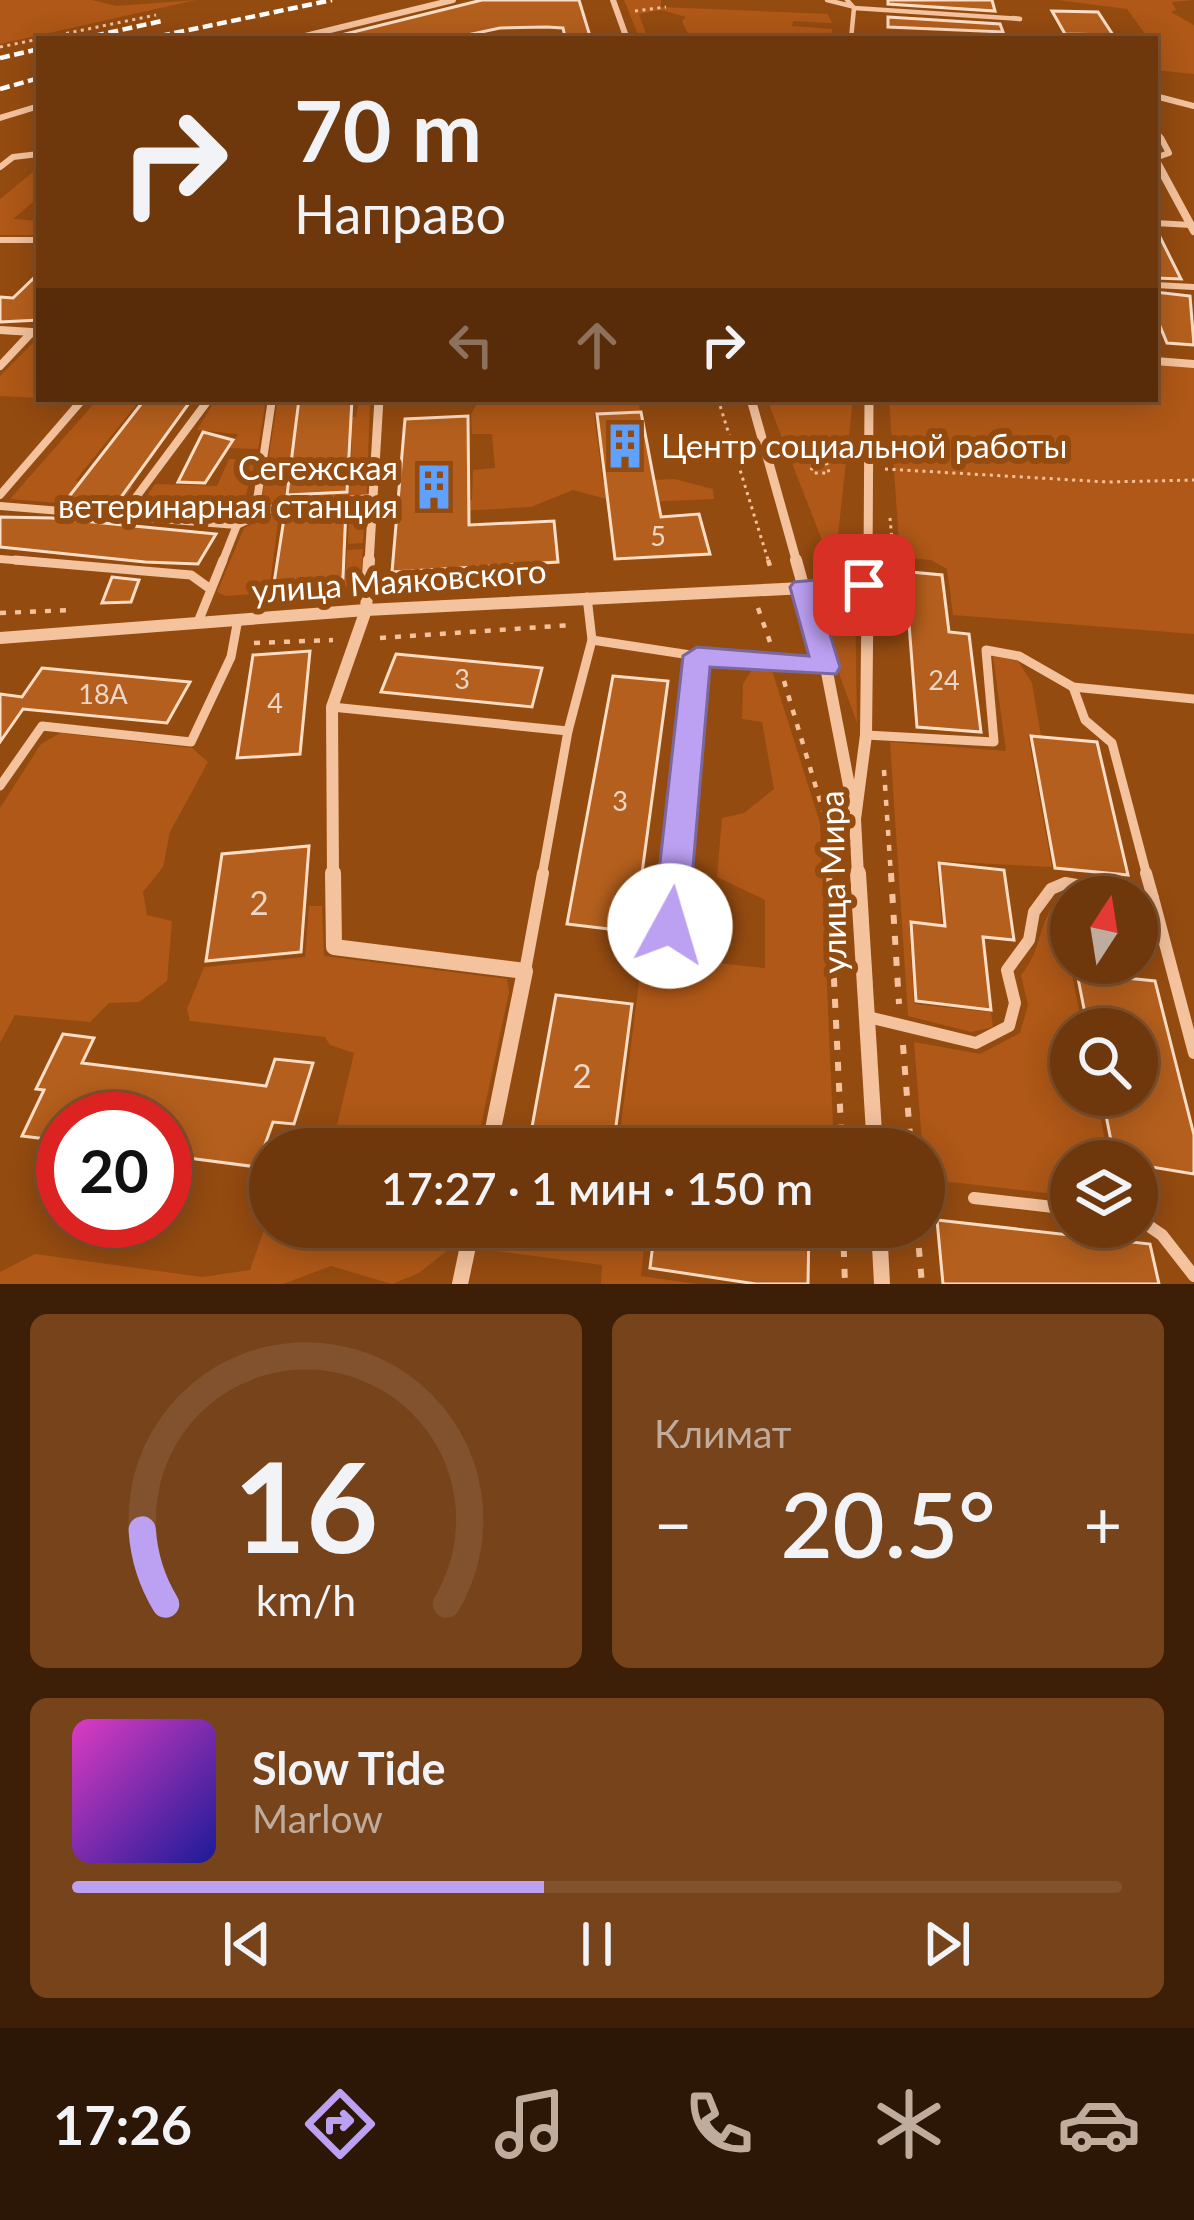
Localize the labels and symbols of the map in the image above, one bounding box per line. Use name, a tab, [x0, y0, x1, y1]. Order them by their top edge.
building icon: Центр социальной работы	[600, 421, 650, 471]
place label: Центр социальной работы	[661, 425, 1067, 465]
place label: Сегежская ветеринарная станция	[58, 447, 398, 525]
building icon: Сегежская ветеринарная станция	[409, 462, 459, 512]
house number: 5	[650, 519, 666, 552]
pin	[813, 534, 915, 636]
street label: улица Маяковского	[250, 550, 548, 610]
house number: 3	[454, 662, 470, 695]
house number: 24	[928, 663, 960, 696]
house number: 18А	[78, 677, 129, 710]
house number: 4	[267, 686, 283, 719]
house number: 3	[612, 784, 628, 817]
street label: улица Мира	[810, 790, 854, 974]
position arrow	[607, 863, 733, 989]
north arrow	[1050, 876, 1158, 984]
house number: 2	[249, 882, 269, 922]
house number: 2	[572, 1055, 592, 1095]
speed limit sign: 20	[36, 1092, 192, 1248]

